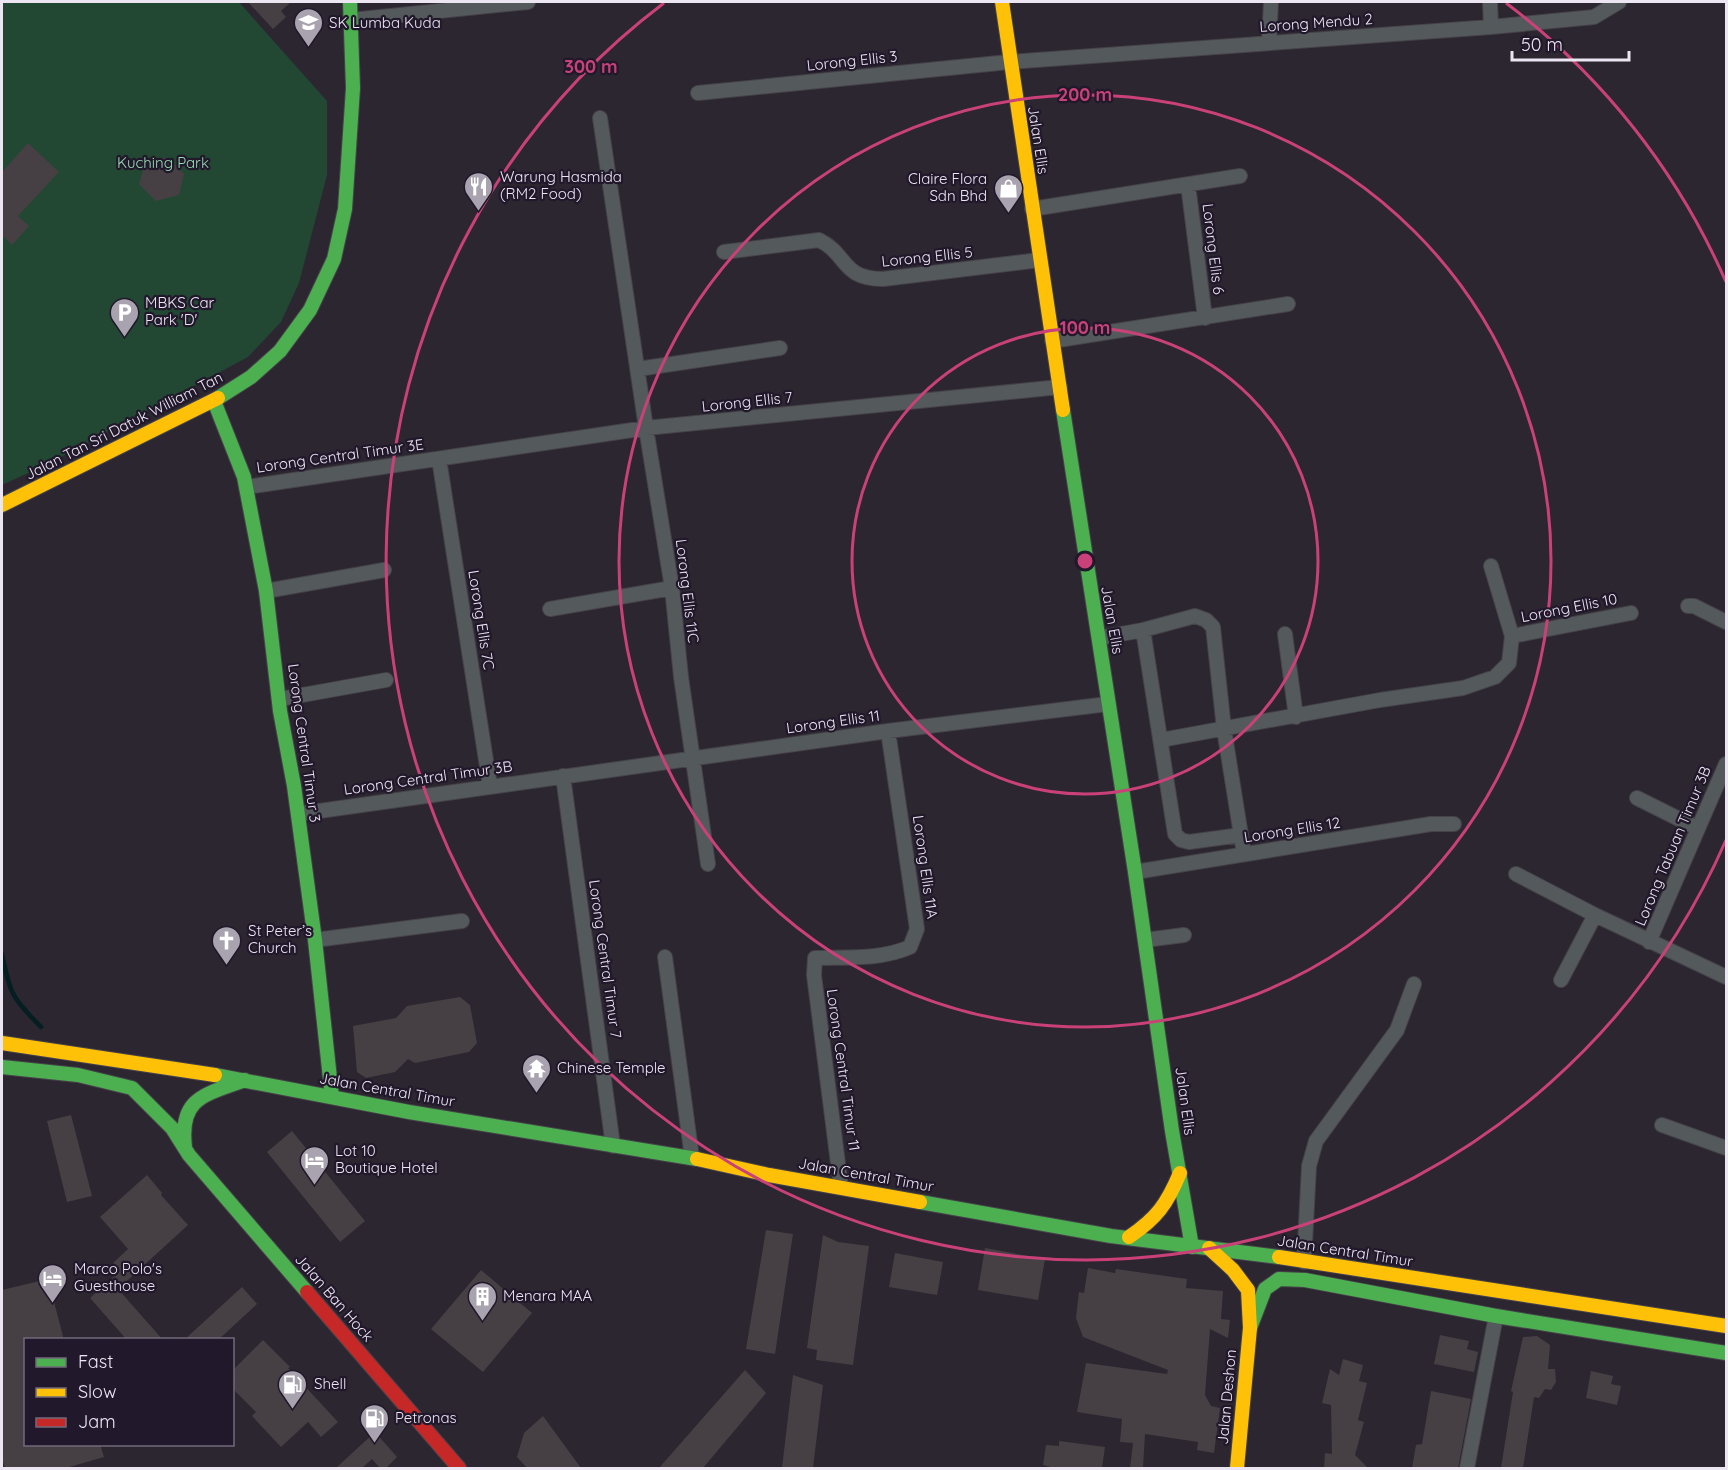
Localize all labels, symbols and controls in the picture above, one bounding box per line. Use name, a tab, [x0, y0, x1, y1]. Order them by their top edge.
school or university icon: SK Lumba Kuda	[292, 7, 324, 49]
street label: Lorong Mendu 2	[1259, 9, 1373, 36]
place label: SK Lumba Kuda	[329, 13, 441, 32]
scale bar	[1512, 24, 1629, 62]
text: 50 m	[1521, 33, 1563, 56]
street label: Lorong Ellis 3	[806, 46, 898, 75]
text: 300 m	[564, 55, 618, 78]
text: 200 m	[1058, 83, 1112, 106]
street label: Jalan Ellis	[1024, 105, 1053, 175]
park label: Kuching Park	[117, 153, 209, 172]
place label: Warung Hasmida (RM2 Food)	[500, 167, 622, 203]
place label: Claire Flora Sdn Bhd	[908, 169, 987, 205]
restaurant icon: Warung Hasmida (RM2 Food)	[463, 170, 495, 212]
shop icon: Claire Flora Sdn Bhd	[992, 172, 1024, 214]
street label: Lorong Ellis 6	[1198, 202, 1229, 296]
street label: Lorong Ellis 5	[880, 242, 973, 271]
place label: MBKS Car Park 'D'	[145, 293, 215, 329]
parking icon: MBKS Car Park 'D'	[108, 296, 140, 338]
text: 100 m	[1060, 316, 1110, 339]
street label: Jalan Tan Sri Datuk William Tan	[22, 367, 226, 484]
street label: Lorong Ellis 7	[701, 387, 794, 416]
street label: Lorong Central Timur 3E	[255, 434, 425, 477]
street label: Lorong Ellis 11C	[672, 538, 703, 644]
centre of rings	[1075, 551, 1095, 571]
street label: Lorong Ellis 7C	[464, 569, 499, 671]
street label: Jalan Ellis	[1097, 584, 1128, 655]
street label: Lorong Ellis 10	[1519, 589, 1619, 626]
street label: Lorong Central Timur 3	[284, 662, 325, 824]
street label: Lorong Ellis 11	[785, 706, 881, 737]
street label: Lorong Central Timur 3B	[342, 756, 514, 799]
street label: Lorong Tabuan Timur 3B	[1630, 763, 1715, 929]
street label: Lorong Ellis 12	[1242, 813, 1341, 846]
street label: Lorong Ellis 11A	[909, 814, 942, 920]
street label: Lorong Central Timur 7	[585, 878, 626, 1040]
place label: St Peter’s Church	[248, 921, 312, 957]
church icon: St Peter’s Church	[211, 924, 243, 966]
street label: Lorong Central Timur 11	[823, 988, 864, 1152]
temple icon: Chinese Temple	[520, 1052, 552, 1094]
place label: Chinese Temple	[557, 1058, 666, 1077]
street label: Jalan Ellis	[1171, 1066, 1200, 1136]
street label: Jalan Central Timur	[318, 1068, 457, 1111]
place label: Lot 10 Boutique Hotel	[335, 1141, 438, 1177]
hotel icon: Lot 10 Boutique Hotel	[298, 1144, 330, 1186]
street label: Jalan Central Timur	[797, 1153, 936, 1196]
street label: Jalan Central Timur	[1276, 1230, 1415, 1271]
street label: Jalan Ban Hock	[291, 1250, 378, 1346]
place label: Marco Polo's Guesthouse	[74, 1259, 162, 1295]
hotel icon: Marco Polo's Guesthouse	[37, 1262, 69, 1304]
building icon: Menara MAA	[466, 1280, 498, 1322]
place label: Menara MAA	[503, 1286, 593, 1305]
legend	[24, 1338, 234, 1446]
street label: Jalan Deshon	[1213, 1348, 1240, 1445]
text: Fast	[78, 1350, 113, 1373]
fuel station icon: Shell	[277, 1368, 309, 1410]
place label: Shell	[314, 1374, 346, 1393]
text: Slow	[78, 1380, 116, 1403]
fuel station icon: Petronas	[358, 1402, 390, 1444]
place label: Petronas	[395, 1408, 457, 1427]
text: Jam	[78, 1410, 116, 1433]

